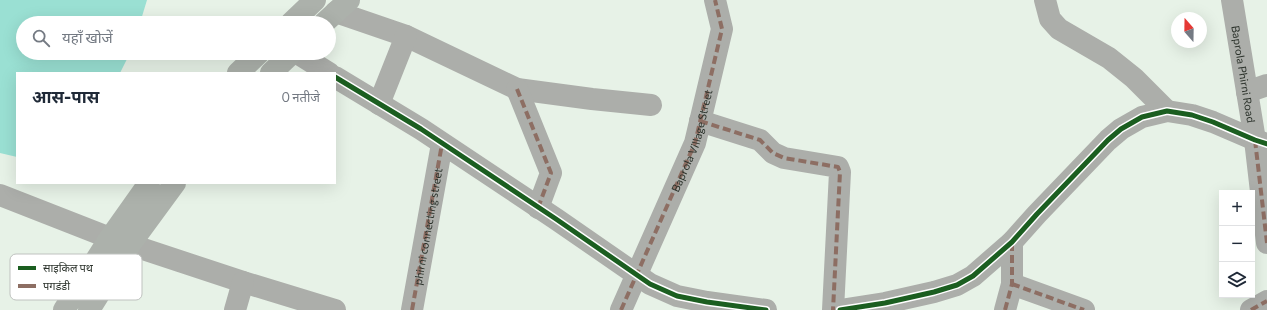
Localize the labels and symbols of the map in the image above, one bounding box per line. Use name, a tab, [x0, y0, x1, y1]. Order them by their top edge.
north arrow	[1171, 12, 1207, 48]
street label: Baprola Phirni Road	[1230, 24, 1259, 124]
street label: Baprola Village Street	[668, 87, 714, 194]
street label: phirni connecting street	[410, 166, 444, 286]
legend	[10, 254, 142, 300]
text: साइकिल पथ	[43, 261, 94, 274]
text: पगडंडी	[43, 279, 70, 292]

